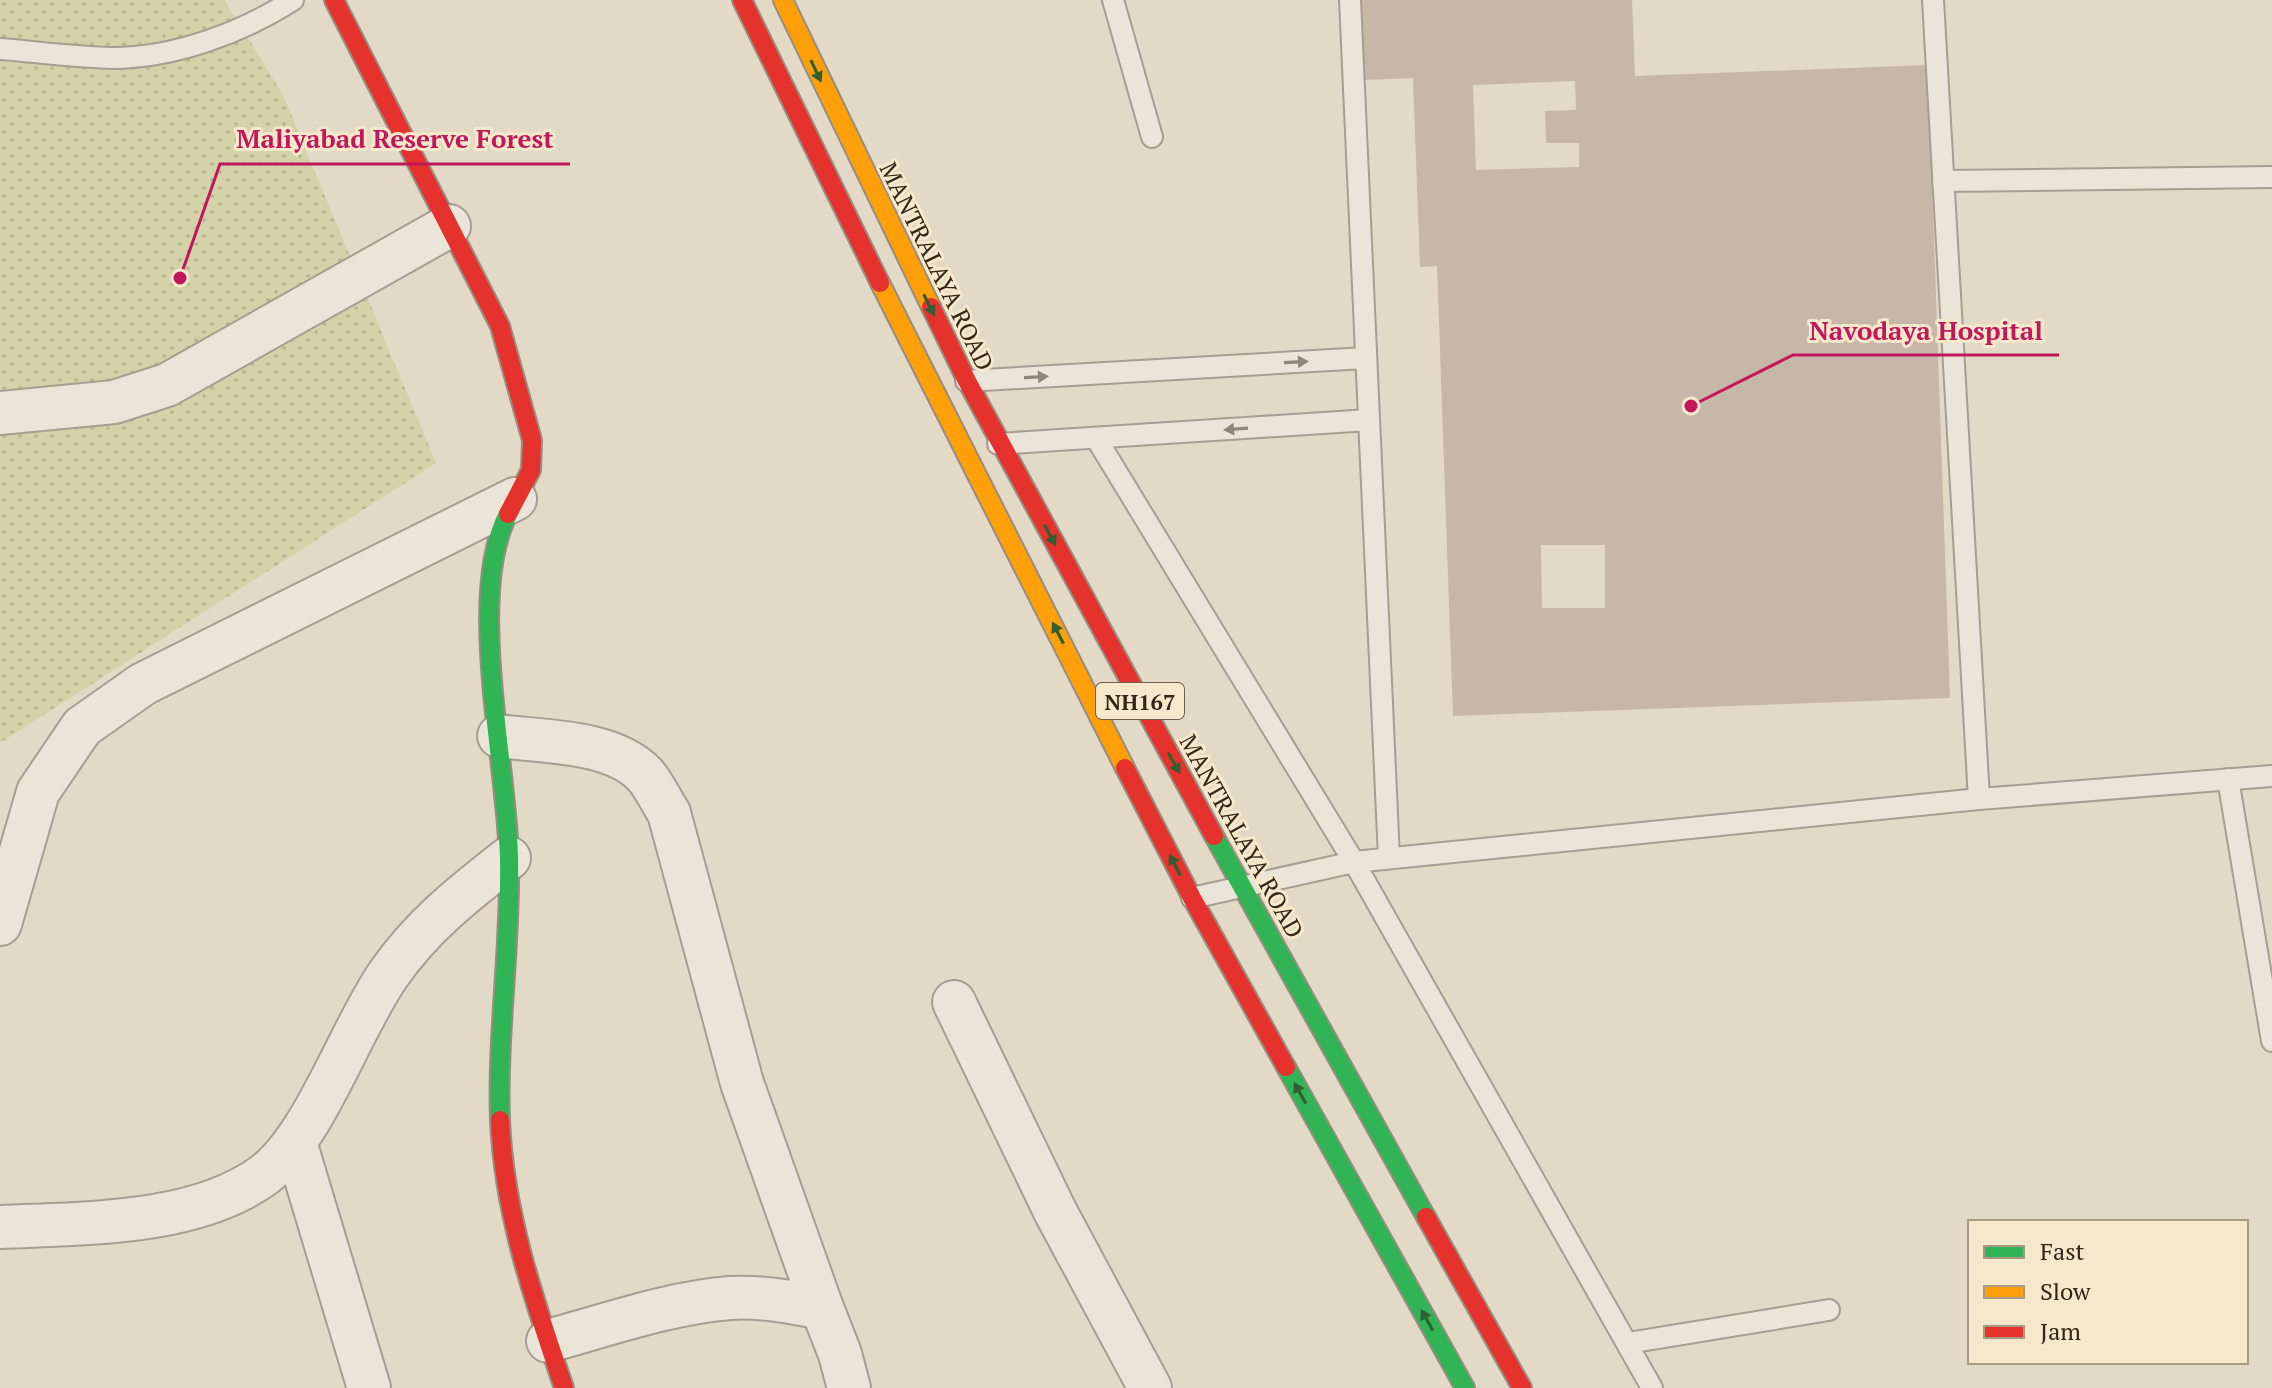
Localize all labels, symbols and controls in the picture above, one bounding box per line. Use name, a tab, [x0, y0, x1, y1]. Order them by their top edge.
one-way arrow	[809, 59, 823, 82]
callout: Maliyabad Reserve Forest	[220, 114, 570, 164]
text: Maliyabad Reserve Forest	[236, 121, 554, 155]
street label: MANTRALAYA ROAD	[873, 156, 1001, 376]
one-way arrow	[922, 293, 936, 316]
callout: Navodaya Hospital	[1793, 305, 2059, 355]
text: Navodaya Hospital	[1809, 313, 2043, 347]
one-way arrow	[1284, 355, 1309, 368]
one-way arrow	[1024, 370, 1049, 383]
one-way arrow	[1223, 423, 1248, 436]
one-way arrow	[1043, 524, 1057, 546]
one-way arrow	[1051, 622, 1064, 645]
road number: NH167	[1096, 683, 1184, 719]
street label: MANTRALAYA ROAD	[1173, 728, 1311, 944]
one-way arrow	[1167, 752, 1181, 774]
one-way arrow	[1168, 854, 1182, 877]
one-way arrow	[1293, 1082, 1307, 1104]
legend	[1968, 1220, 2248, 1364]
text: Fast	[2040, 1235, 2085, 1267]
text: Slow	[2040, 1275, 2091, 1307]
one-way arrow	[1420, 1309, 1434, 1331]
text: Jam	[2040, 1315, 2081, 1347]

